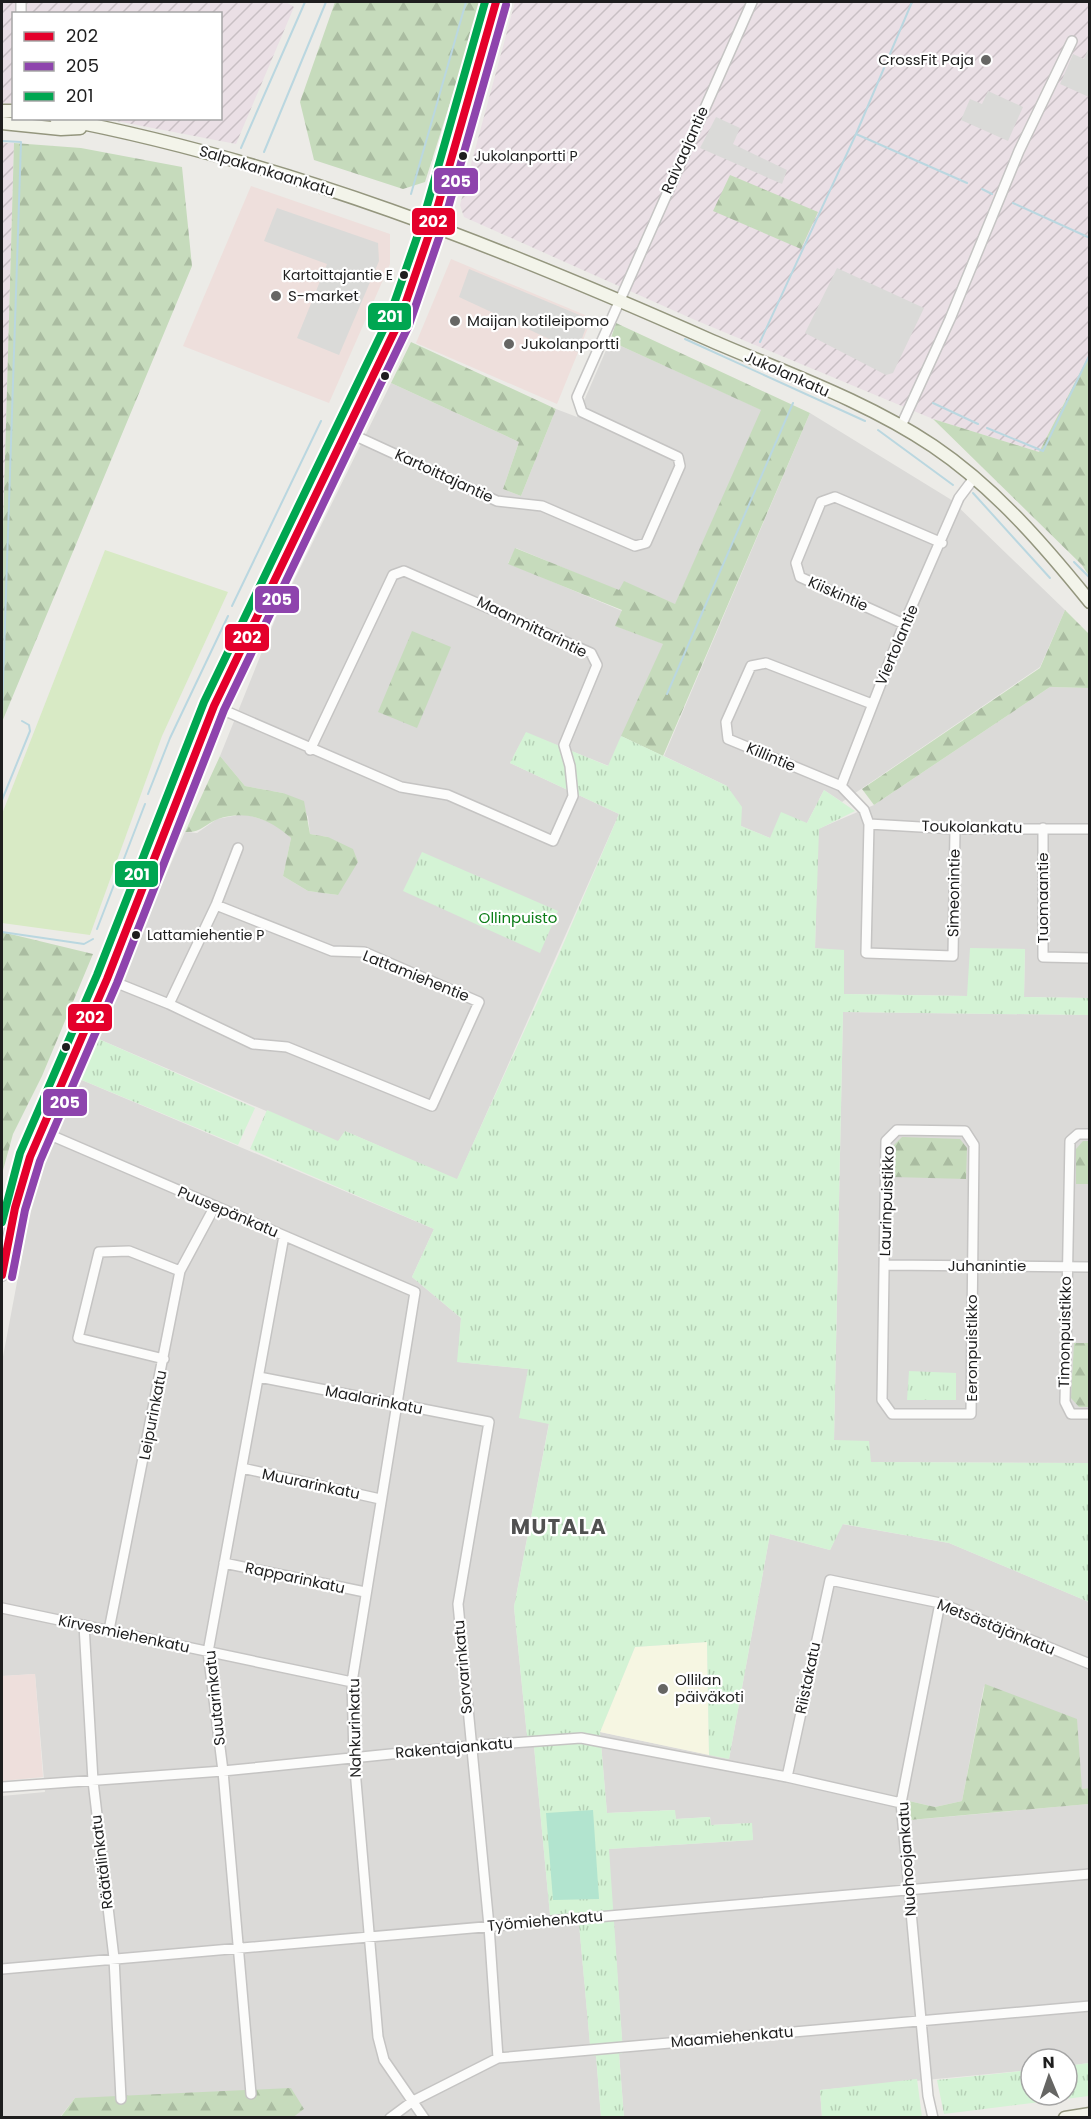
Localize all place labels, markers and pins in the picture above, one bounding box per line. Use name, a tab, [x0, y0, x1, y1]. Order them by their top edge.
place label: CrossFit Paja	[878, 49, 974, 70]
marker: CrossFit Paja	[979, 53, 993, 67]
place label: Jukolanportti P	[474, 146, 578, 166]
marker: Jukolanportti P	[457, 150, 469, 162]
place label: Kartoittajantie E	[283, 265, 393, 285]
marker: Kartoittajantie E	[398, 269, 410, 281]
place label: S-market	[288, 285, 359, 306]
marker: S-market	[269, 289, 283, 303]
place label: Maijan kotileipomo	[467, 310, 609, 331]
marker: Maijan kotileipomo	[448, 314, 462, 328]
place label: Jukolanportti	[521, 333, 619, 354]
marker: Jukolanportti	[502, 337, 516, 351]
unlabelled marker	[379, 370, 391, 382]
place label: Lattamiehentie P	[147, 925, 264, 945]
marker: Lattamiehentie P	[130, 929, 142, 941]
unlabelled marker	[60, 1041, 72, 1053]
place label: Ollilan päiväkoti	[675, 1669, 744, 1707]
marker: Ollilan päiväkoti	[656, 1682, 670, 1696]

